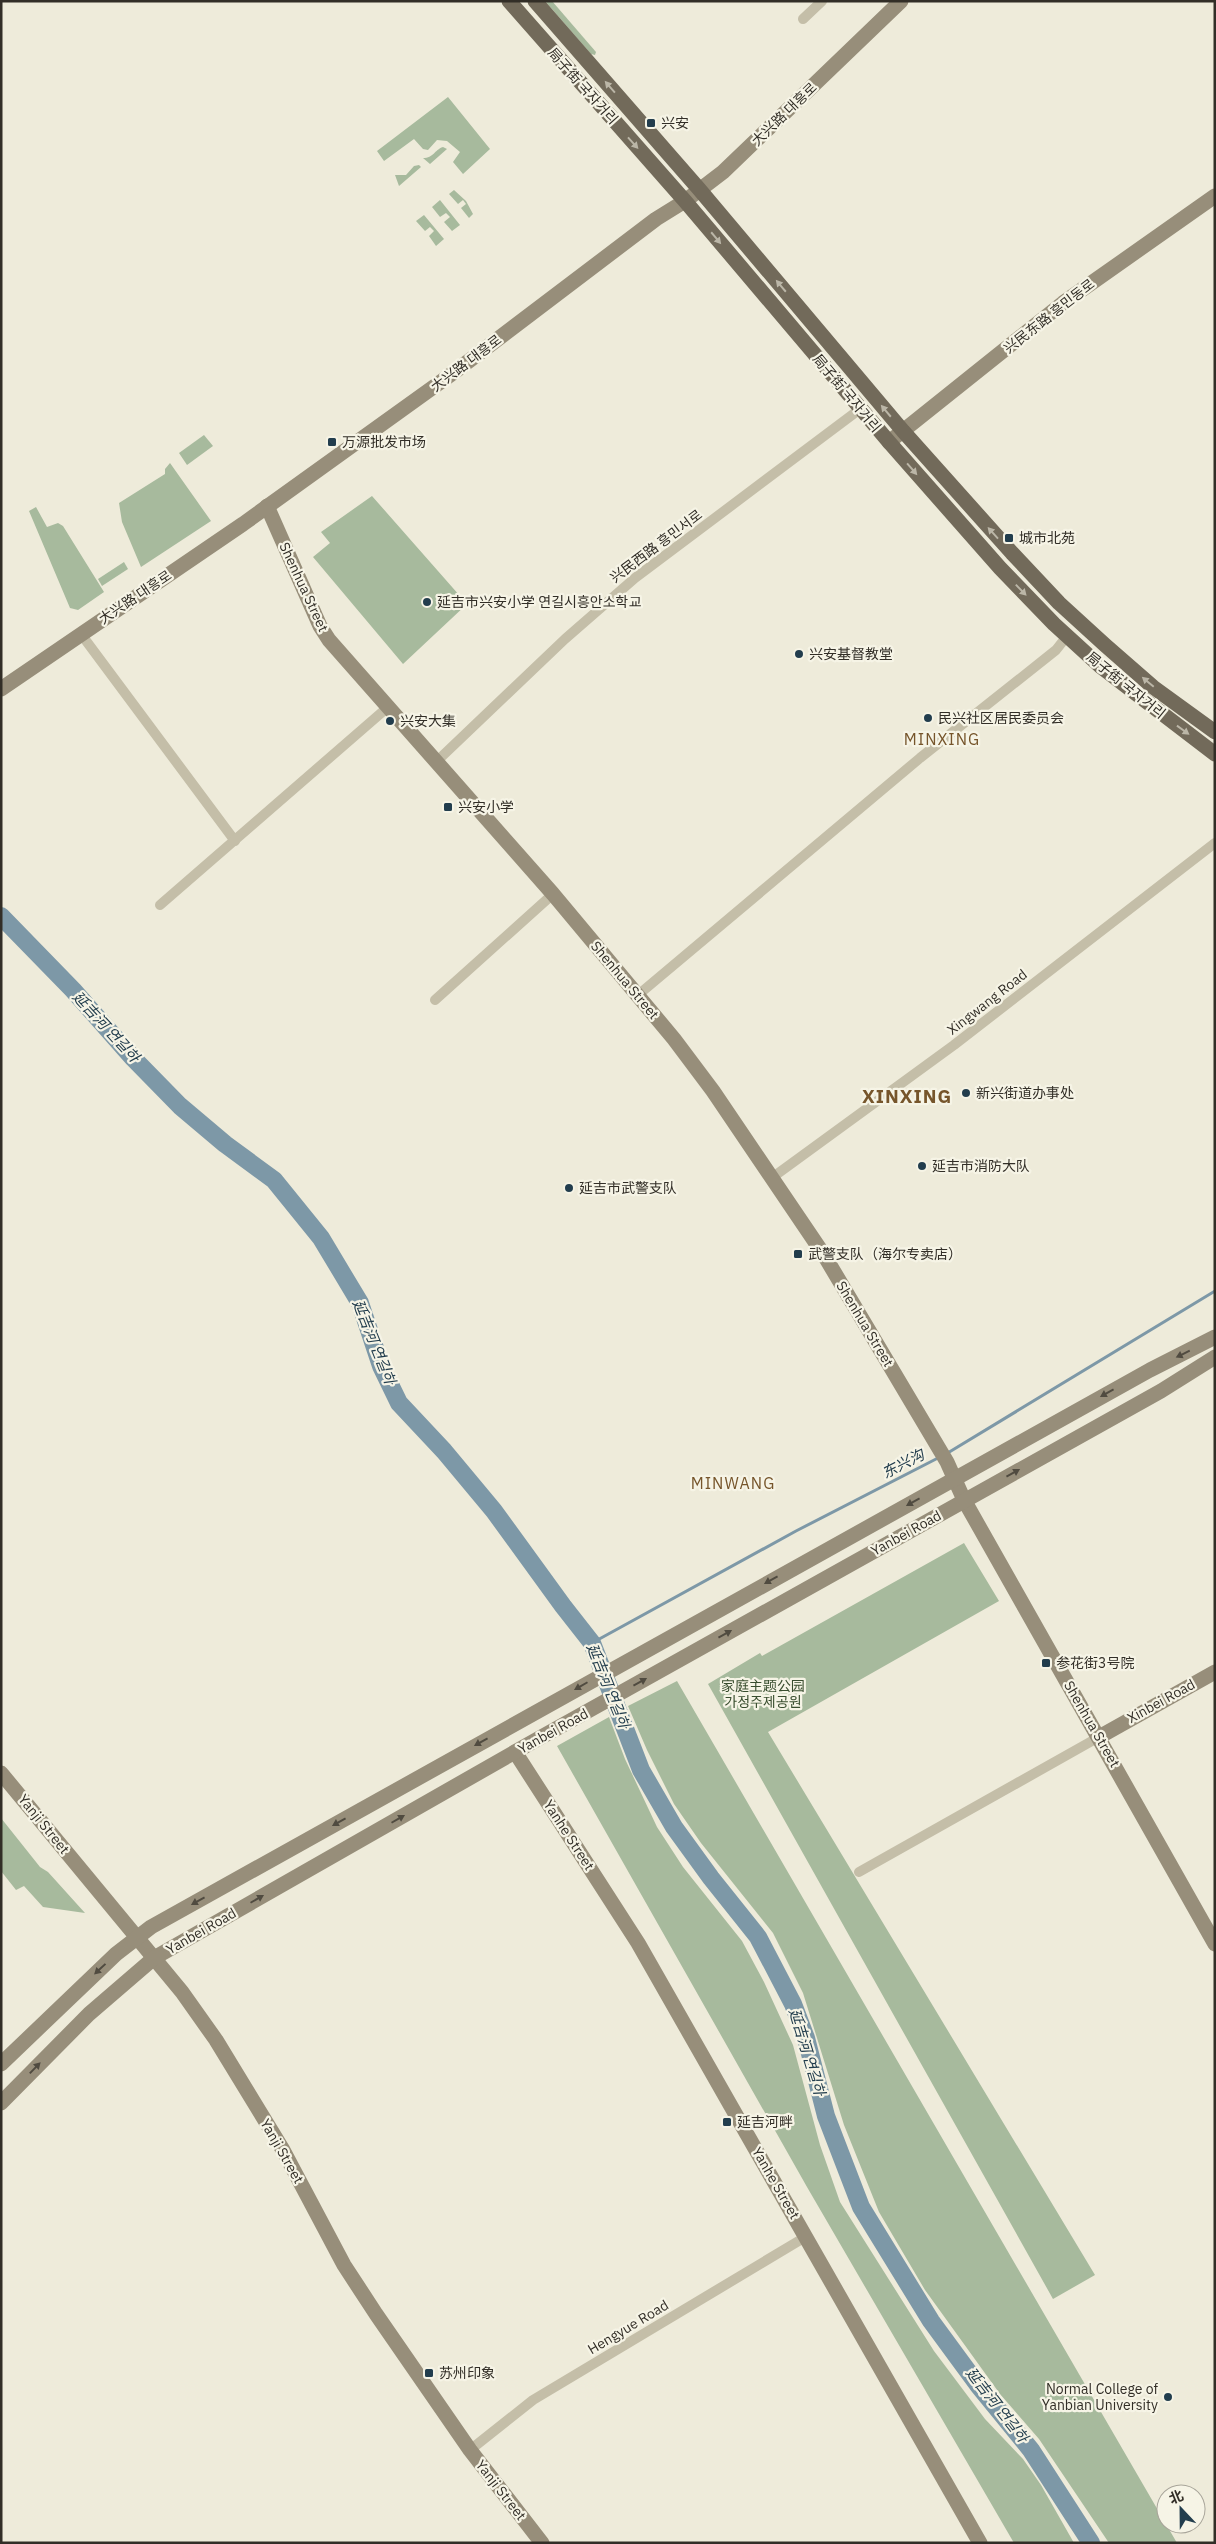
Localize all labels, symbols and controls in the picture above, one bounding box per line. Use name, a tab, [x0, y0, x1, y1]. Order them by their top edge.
street label: 局子街 국자거리	[544, 44, 622, 128]
street label: 大兴路 대흥로	[748, 78, 821, 150]
one-way arrow	[604, 81, 616, 93]
place label: 兴安	[661, 114, 689, 132]
marker: 兴安	[645, 117, 657, 129]
one-way arrow	[627, 136, 639, 148]
one-way arrow	[711, 232, 722, 245]
street label: 兴民东路 흥민동로	[1000, 275, 1098, 357]
one-way arrow	[775, 281, 787, 293]
street label: 大兴路 대흥로	[427, 330, 505, 395]
street label: 局子街 국자거리	[809, 350, 885, 436]
one-way arrow	[880, 404, 891, 417]
place label: 万源批发市场	[342, 433, 426, 451]
marker: 万源批发市场	[326, 436, 338, 448]
one-way arrow	[906, 462, 918, 474]
street label: 兴民西路 흥민서로	[606, 505, 706, 587]
one-way arrow	[987, 527, 999, 539]
place label: 城市北苑	[1019, 529, 1075, 547]
marker: 城市北苑	[1003, 532, 1015, 544]
street label: Shenhua Street	[275, 539, 333, 635]
street label: 大兴路 대흥로	[95, 566, 175, 628]
one-way arrow	[1015, 583, 1027, 595]
place label: 延吉市兴安小学 연길시흥안소학교	[437, 593, 641, 611]
marker: 延吉市兴安小学 연길시흥안소학교	[421, 596, 433, 608]
place label: 兴安基督教堂	[809, 645, 893, 663]
marker: 兴安基督教堂	[793, 648, 805, 660]
street label: 局子街 국자거리	[1083, 648, 1169, 722]
one-way arrow	[1141, 676, 1154, 687]
place label: 民兴社区居民委员会	[938, 709, 1064, 727]
place label: 兴安大集	[400, 712, 456, 730]
marker: 民兴社区居民委员会	[922, 712, 934, 724]
marker: 兴安大集	[384, 715, 396, 727]
one-way arrow	[1176, 725, 1190, 735]
district label: MINXING	[904, 729, 980, 749]
place label: 兴安小学	[458, 798, 514, 816]
marker: 兴安小学	[442, 801, 454, 813]
street label: Shenhua Street	[587, 937, 663, 1023]
street label: Xingwang Road	[943, 965, 1031, 1039]
water label: 延吉河 연길하	[69, 987, 145, 1068]
district label: XINXING	[862, 1084, 952, 1108]
place label: 新兴街道办事处	[976, 1084, 1074, 1102]
marker: 新兴街道办事处	[960, 1087, 972, 1099]
place label: 延吉市消防大队	[932, 1157, 1030, 1175]
marker: 延吉市消防大队	[916, 1160, 928, 1172]
place label: 延吉市武警支队	[579, 1179, 677, 1197]
marker: 延吉市武警支队	[563, 1182, 575, 1194]
place label: 武警支队（海尔专卖店）	[808, 1245, 962, 1263]
marker: 武警支队（海尔专卖店）	[792, 1248, 804, 1260]
street label: Shenhua Street	[832, 1278, 898, 1370]
water label: 延吉河 연길하	[349, 1297, 401, 1389]
one-way arrow	[1175, 1349, 1190, 1358]
one-way arrow	[1101, 1389, 1114, 1398]
water label: 东兴沟	[878, 1444, 929, 1482]
one-way arrow	[1006, 1469, 1020, 1477]
district label: MINWANG	[691, 1473, 775, 1493]
one-way arrow	[906, 1498, 920, 1506]
street label: Yanbei Road	[868, 1506, 944, 1560]
one-way arrow	[763, 1576, 778, 1584]
one-way arrow	[718, 1630, 731, 1639]
water label: 延吉河 연길하	[583, 1641, 635, 1733]
place label: 参花街3号院	[1056, 1654, 1134, 1672]
marker: 参花街3号院	[1040, 1657, 1052, 1669]
street label: Xinbei Road	[1124, 1675, 1198, 1727]
park label: 家庭主题公园 가정주제공원	[721, 1677, 805, 1711]
one-way arrow	[632, 1678, 647, 1686]
street label: Shenhua Street	[1060, 1678, 1124, 1770]
one-way arrow	[574, 1682, 589, 1690]
street label: Yanbei Road	[515, 1704, 591, 1758]
one-way arrow	[475, 1738, 488, 1747]
street label: Yanji Street	[14, 1790, 74, 1858]
street label: Yanhe Street	[540, 1796, 598, 1874]
one-way arrow	[392, 1814, 405, 1823]
one-way arrow	[333, 1817, 346, 1826]
one-way arrow	[251, 1895, 264, 1904]
one-way arrow	[190, 1897, 205, 1905]
street label: Yanbei Road	[163, 1904, 239, 1958]
one-way arrow	[95, 1963, 107, 1975]
water label: 延吉河 연길하	[785, 2006, 830, 2100]
one-way arrow	[29, 2062, 41, 2074]
place label: 延吉河畔	[737, 2113, 793, 2131]
street label: Yanji Street	[256, 2115, 308, 2187]
marker: 延吉河畔	[721, 2116, 733, 2128]
street label: Yanhe Street	[748, 2144, 804, 2222]
street label: Hengyue Road	[584, 2296, 672, 2358]
water label: 延吉河 연길하	[962, 2363, 1034, 2448]
place label: 苏州印象	[439, 2364, 495, 2382]
marker: 苏州印象	[423, 2367, 435, 2379]
place label: Normal College of Yanbian University	[1042, 2380, 1158, 2414]
marker: Normal College of Yanbian University	[1162, 2391, 1174, 2403]
street label: Yanji Street	[472, 2456, 530, 2524]
north arrow	[1156, 2484, 1206, 2534]
text: 北	[1166, 2486, 1186, 2508]

